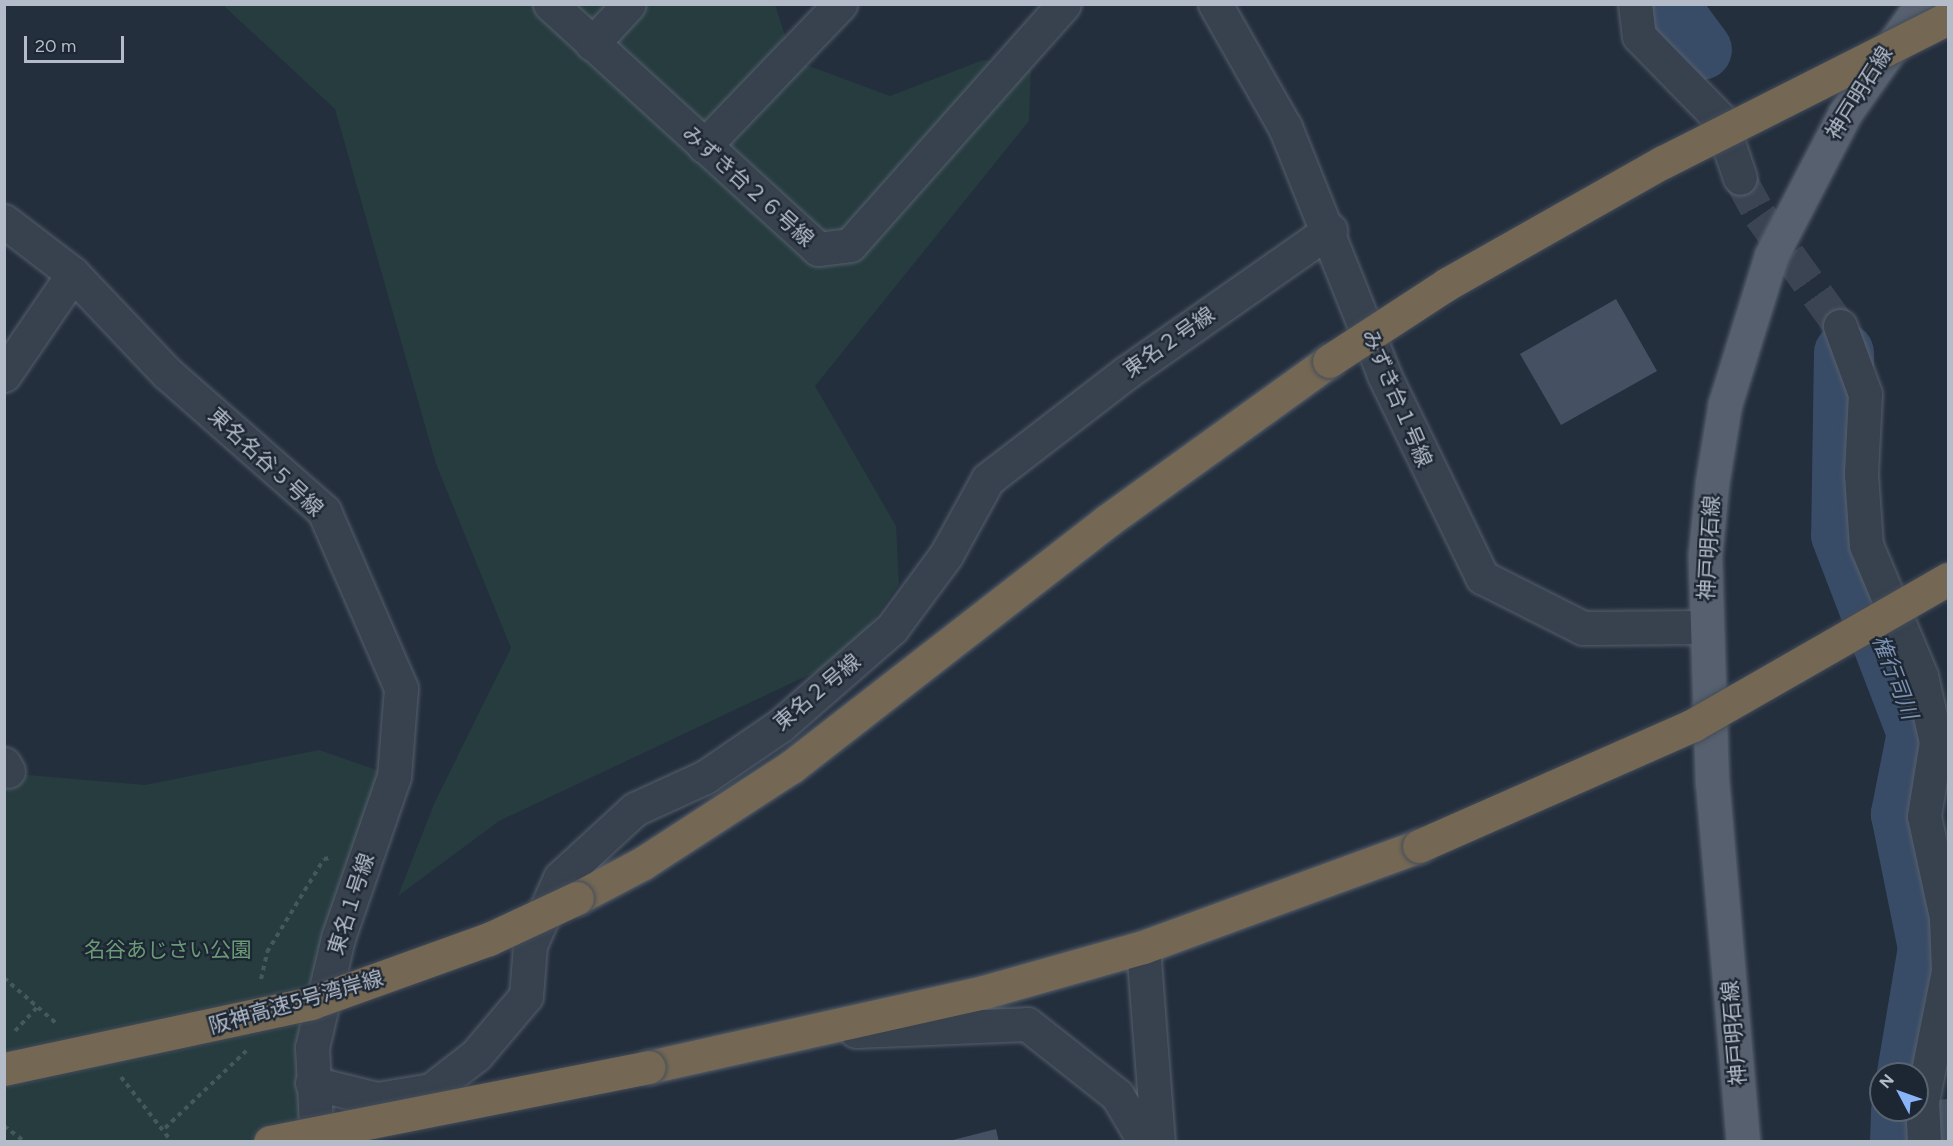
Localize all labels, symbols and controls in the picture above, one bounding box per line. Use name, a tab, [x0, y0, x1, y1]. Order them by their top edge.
scale bar	[27, 24, 128, 62]
text: 20 m	[35, 35, 76, 57]
street label: 神戸明石線	[1820, 42, 1898, 144]
street label: みずき台２６号線	[677, 120, 819, 252]
street label: 東名２号線	[1119, 302, 1219, 382]
street label: みずき台１号線	[1357, 325, 1437, 471]
street label: 東名名谷５号線	[204, 403, 328, 521]
street label: 神戸明石線	[1694, 495, 1724, 601]
water label: 権行司川	[1867, 631, 1923, 723]
street label: 東名２号線	[769, 649, 865, 735]
street label: 東名１号線	[323, 850, 379, 958]
park label: 名谷あじさい公園	[84, 937, 252, 963]
street label: 阪神高速5号湾岸線	[206, 965, 386, 1039]
street label: 神戸明石線	[1717, 980, 1751, 1086]
north arrow	[1869, 1062, 1929, 1122]
text: N	[1875, 1070, 1898, 1092]

